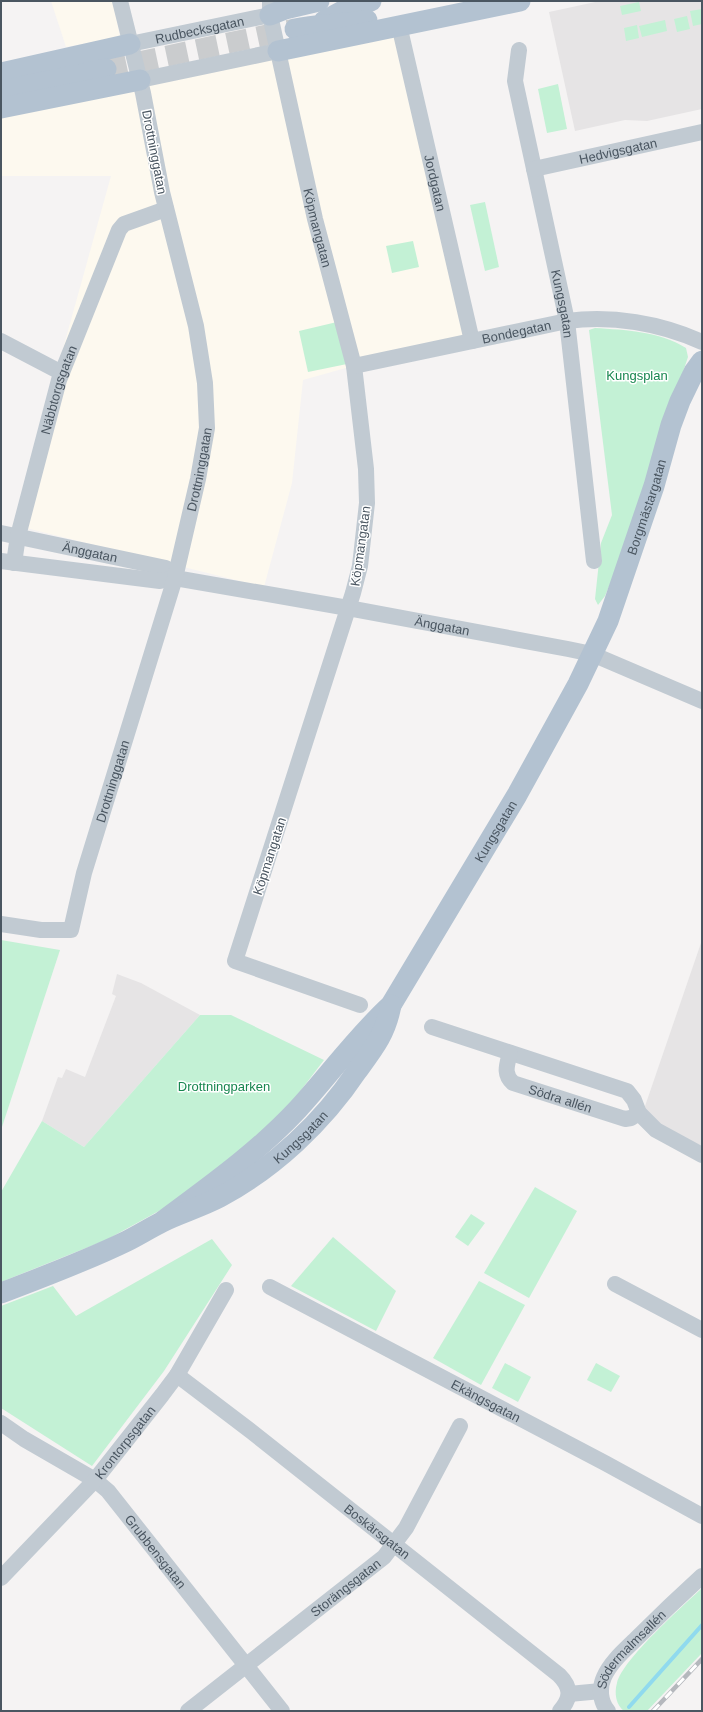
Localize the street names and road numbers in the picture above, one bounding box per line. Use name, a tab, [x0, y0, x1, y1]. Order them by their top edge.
street label: Rudbecksgatan	[154, 14, 245, 47]
street label: Drottninggatan	[139, 109, 170, 195]
street label: Hedvigsgatan	[578, 135, 659, 167]
street label: Jordgatan	[421, 153, 449, 213]
street label: Köpmangatan	[300, 187, 334, 269]
street label: Kungsgatan	[548, 268, 576, 339]
street label: Bondegatan	[481, 318, 552, 347]
street label: Näbbtorgsgatan	[38, 343, 80, 436]
street label: Drottninggatan	[184, 426, 215, 513]
street label: Borgmästargatan	[624, 457, 669, 557]
street label: Köpmangatan	[347, 505, 374, 587]
street label: Änggatan	[61, 539, 119, 565]
street label: Änggatan	[413, 614, 471, 639]
street label: Drottninggatan	[93, 738, 133, 824]
street label: Kungsgatan	[471, 798, 520, 865]
street label: Köpmangatan	[250, 815, 289, 897]
street label: Södra allén	[527, 1081, 594, 1116]
street label: Kungsgatan	[270, 1108, 331, 1167]
street label: Ekängsgatan	[449, 1377, 523, 1425]
street label: Krontorpsgatan	[92, 1403, 159, 1482]
street label: Boskärsgatan	[341, 1501, 413, 1562]
street label: Grubbensgatan	[122, 1512, 189, 1592]
street label: Storängsgatan	[308, 1556, 383, 1620]
street label: Södermalmsallén	[594, 1607, 669, 1690]

